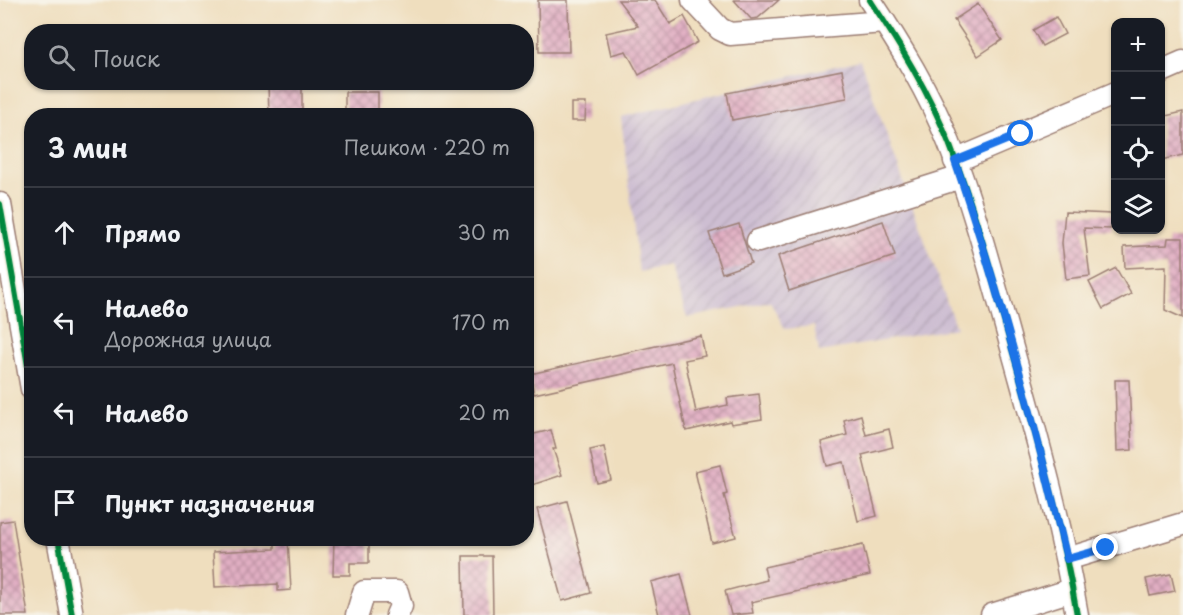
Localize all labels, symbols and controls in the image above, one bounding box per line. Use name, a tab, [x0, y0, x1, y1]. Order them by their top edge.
map controls	[1111, 18, 1165, 234]
button: +	[1111, 18, 1165, 72]
search box	[24, 24, 534, 90]
icon: search	[45, 41, 78, 74]
text: Поиск	[93, 41, 160, 74]
button: −	[1111, 72, 1165, 126]
route start	[1007, 120, 1033, 146]
button: locate	[1111, 126, 1165, 180]
text: 3 мин	[48, 128, 128, 167]
text: Пешком · 220 m	[344, 132, 510, 162]
button: layers	[1111, 180, 1165, 234]
icon: ahead	[48, 216, 81, 249]
text: Прямо	[105, 216, 180, 249]
text: 30 m	[457, 217, 510, 247]
text: Налево	[105, 291, 188, 324]
icon: left	[48, 306, 81, 339]
text: 170 m	[452, 307, 510, 337]
text: Дорожная улица	[105, 324, 271, 354]
icon: left	[48, 396, 81, 429]
text: Налево	[105, 396, 188, 429]
text: 20 m	[458, 397, 510, 427]
icon: arrive	[48, 486, 81, 519]
text: Пункт назначения	[105, 486, 315, 519]
route end	[1092, 534, 1118, 560]

